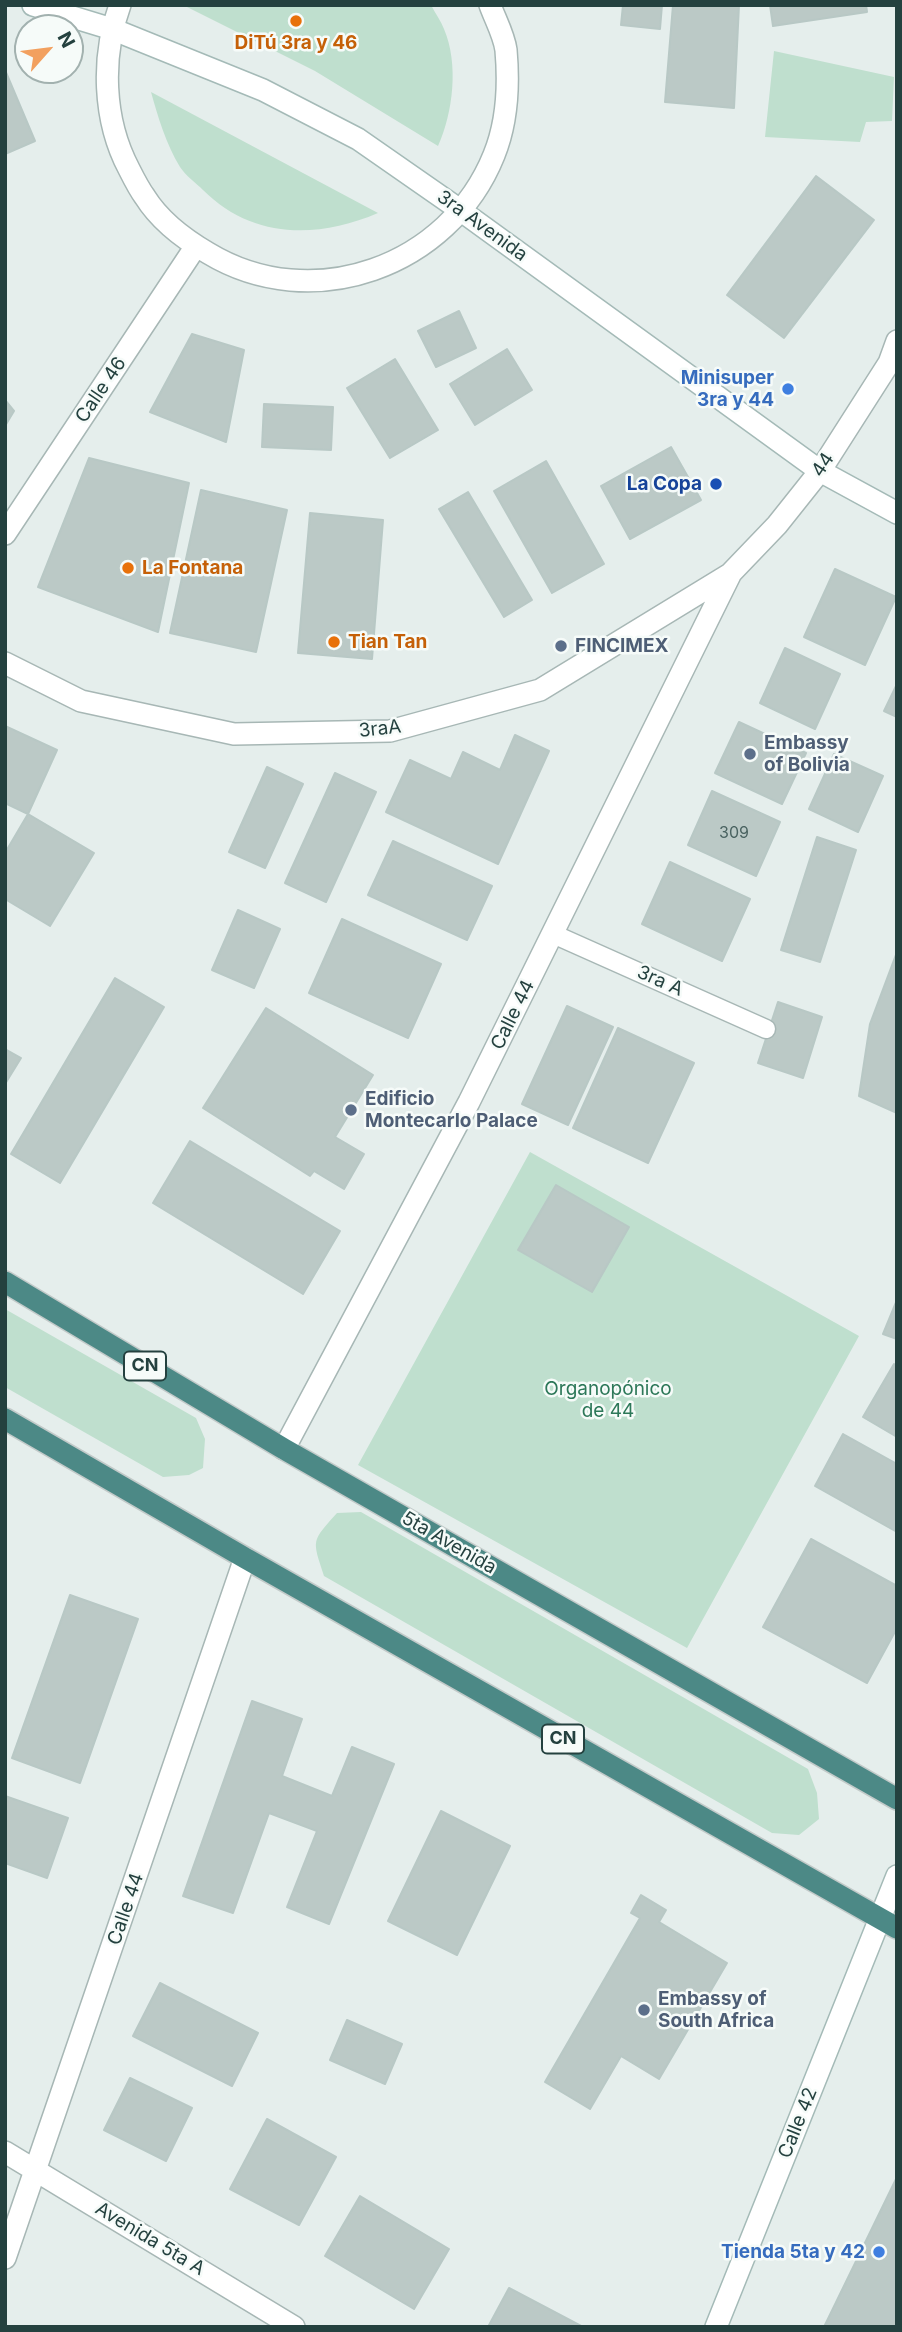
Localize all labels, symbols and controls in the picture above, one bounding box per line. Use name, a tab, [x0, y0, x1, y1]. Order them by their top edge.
marker: DiTú 3ra y 46	[288, 13, 304, 29]
north arrow	[14, 14, 84, 84]
text: N	[53, 28, 80, 52]
place label: DiTú 3ra y 46	[235, 32, 357, 54]
street label: 3ra Avenida	[432, 186, 532, 266]
street label: Calle 46	[71, 353, 131, 427]
place label: Minisuper 3ra y 44	[681, 367, 774, 411]
marker: Minisuper 3ra y 44	[780, 381, 796, 397]
street label: 44	[807, 448, 839, 482]
place label: La Copa	[627, 473, 702, 495]
marker: La Copa	[708, 476, 724, 492]
place label: La Fontana	[142, 557, 243, 579]
marker: La Fontana	[120, 560, 136, 576]
place label: Tian Tan	[348, 631, 427, 653]
marker: Tian Tan	[326, 634, 342, 650]
place label: FINCIMEX	[575, 635, 669, 657]
marker: FINCIMEX	[553, 638, 569, 654]
street label: 3raA	[358, 715, 402, 743]
place label: Embassy of Bolivia	[764, 732, 850, 776]
marker: Embassy of Bolivia	[742, 746, 758, 762]
house number: 309	[719, 823, 749, 843]
street label: 3ra A	[633, 961, 687, 1001]
street label: Calle 44	[486, 976, 540, 1054]
place label: Edificio Montecarlo Palace	[365, 1088, 538, 1132]
marker: Edificio Montecarlo Palace	[343, 1102, 359, 1118]
road number: CN	[124, 1352, 166, 1380]
park label: Organopónico de 44	[544, 1378, 672, 1422]
street label: 5ta Avenida	[398, 1507, 500, 1579]
road number: CN	[542, 1724, 584, 1754]
street label: Calle 44	[103, 1870, 149, 1948]
place label: Embassy of South Africa	[658, 1988, 774, 2032]
marker: Embassy of South Africa	[636, 2002, 652, 2018]
street label: Calle 42	[774, 2084, 822, 2162]
street label: Avenida 5ta A	[91, 2197, 209, 2281]
place label: Tienda 5ta y 42	[721, 2241, 865, 2263]
marker: Tienda 5ta y 42	[871, 2244, 887, 2260]

